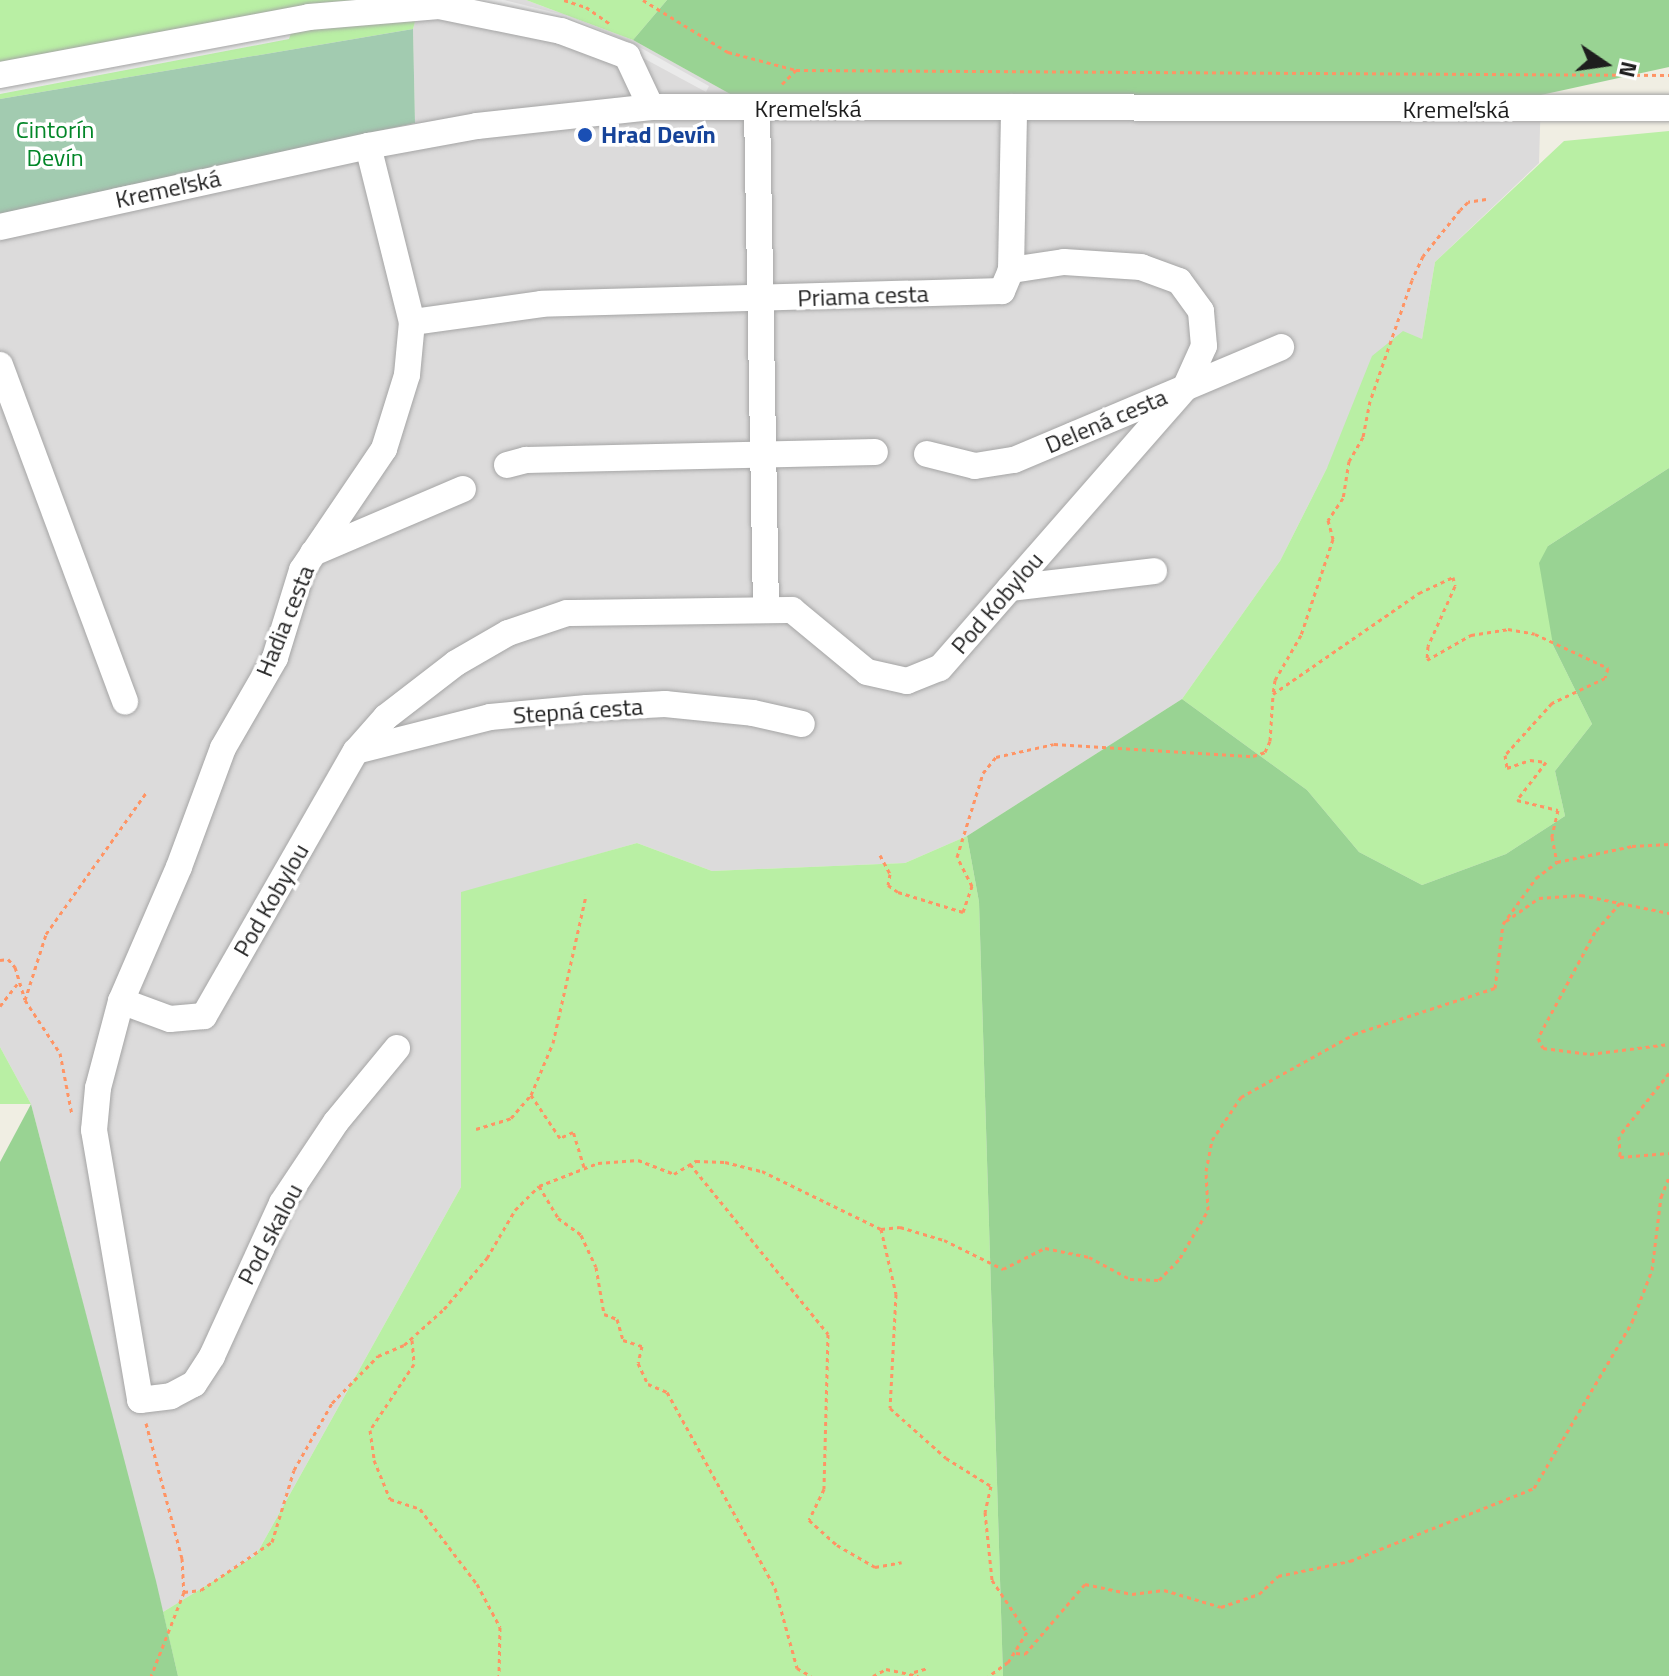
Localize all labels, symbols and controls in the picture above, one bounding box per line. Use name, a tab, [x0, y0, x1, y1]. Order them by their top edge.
north arrow	[1565, 24, 1645, 104]
text: N	[1610, 58, 1647, 81]
street label: Kremeľská	[754, 95, 862, 123]
street label: Kremeľská	[1402, 96, 1510, 124]
park label: Cintorín Devín	[16, 116, 94, 172]
place label: Hrad Devín	[601, 121, 716, 149]
marker: Hrad Devín	[576, 126, 594, 144]
street label: Kremeľská	[113, 164, 223, 214]
street label: Priama cesta	[797, 279, 929, 313]
street label: Delená cesta	[1041, 382, 1171, 460]
street label: Pod Kobylou	[945, 546, 1049, 660]
street label: Hadia cesta	[250, 561, 320, 681]
street label: Stepná cesta	[512, 692, 644, 730]
street label: Pod Kobylou	[227, 838, 315, 962]
street label: Pod skalou	[231, 1179, 309, 1289]

